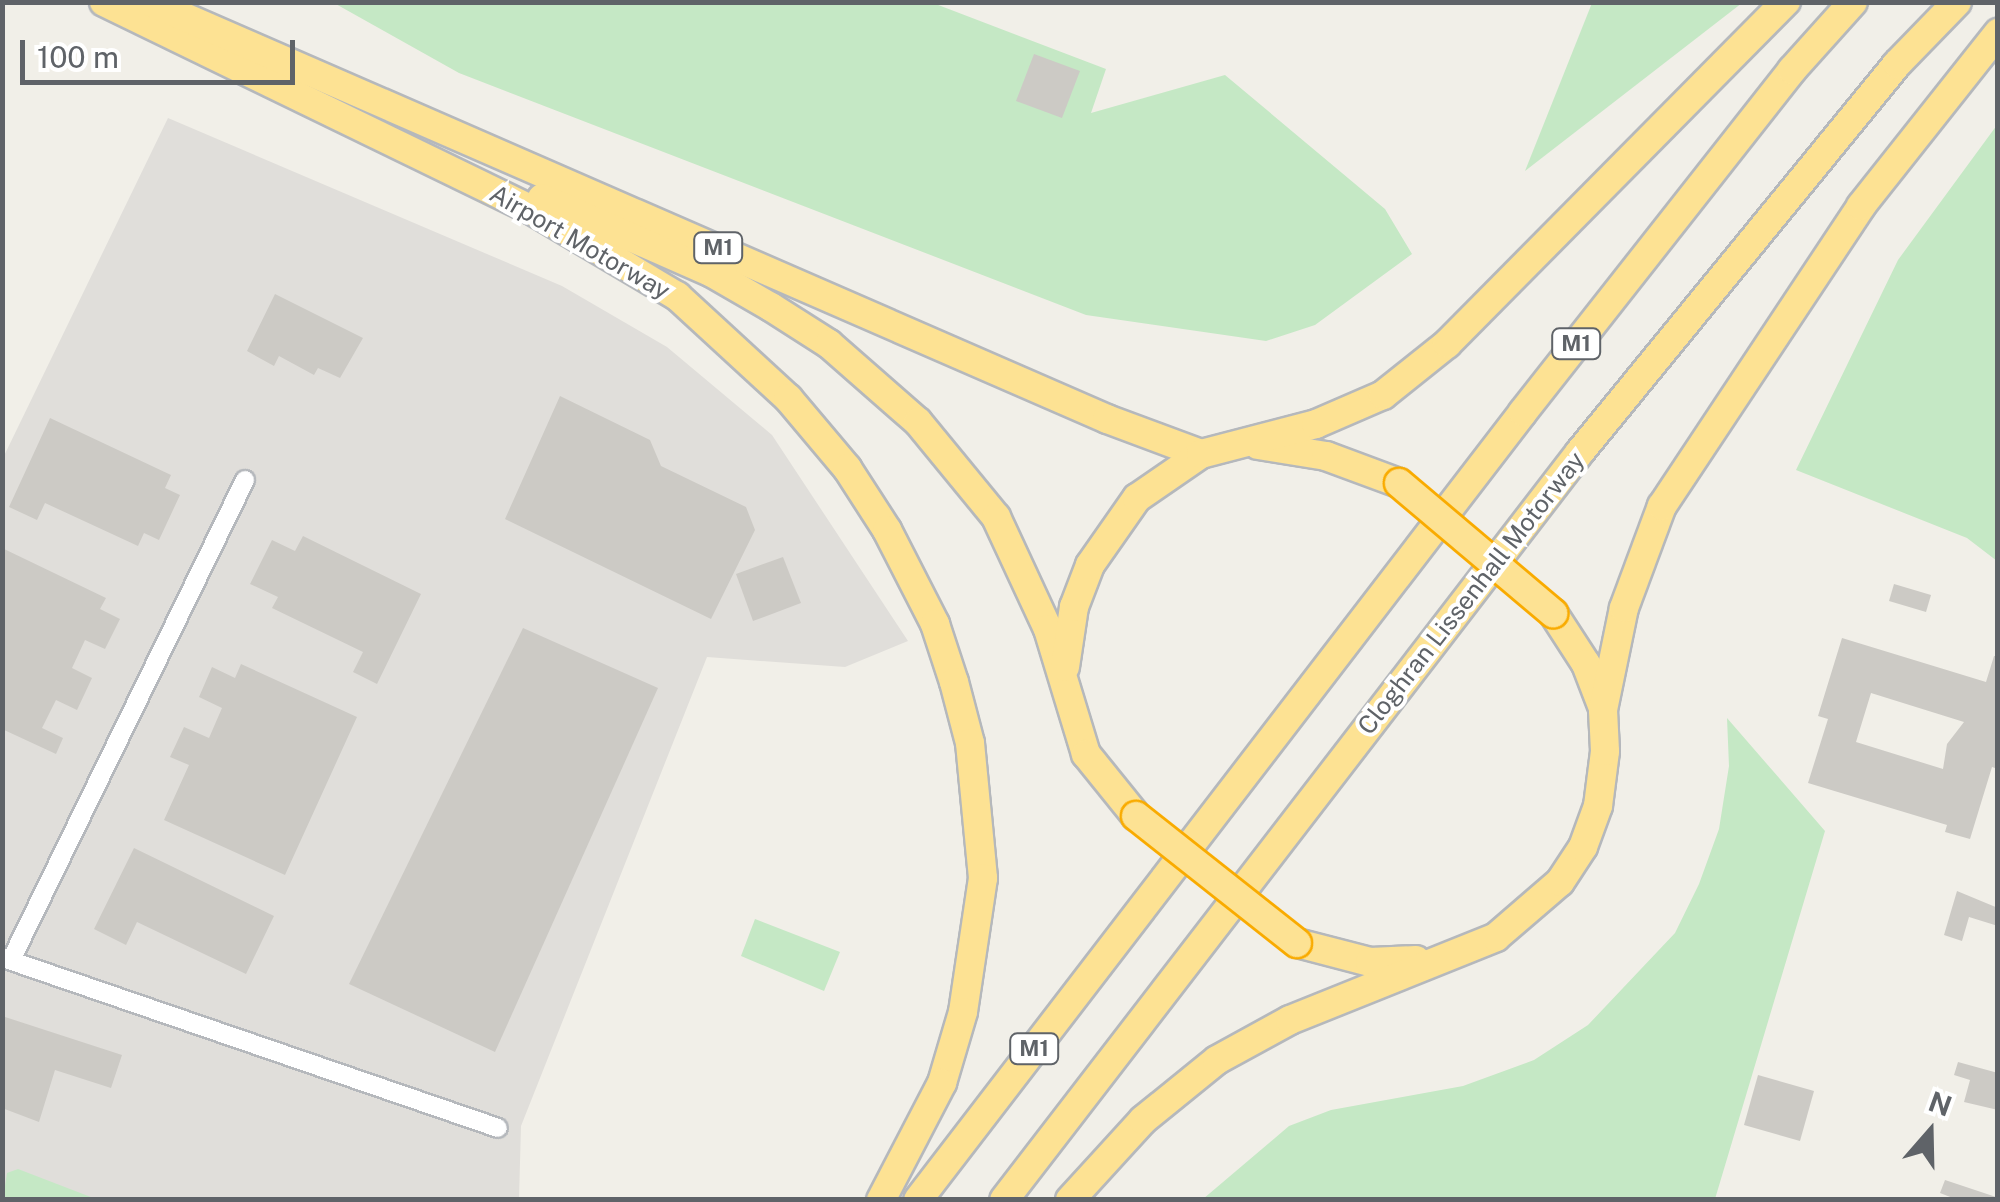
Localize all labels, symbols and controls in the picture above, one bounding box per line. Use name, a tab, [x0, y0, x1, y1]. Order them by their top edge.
scale bar	[25, 20, 300, 82]
text: 100 m	[37, 39, 119, 75]
street label: Airport Motorway	[484, 178, 676, 306]
road number: M1	[693, 231, 743, 265]
road number: M1	[1551, 327, 1601, 361]
street label: Cloghran Lissenhall Motorway	[1351, 446, 1591, 740]
road number: M1	[1009, 1032, 1059, 1066]
north arrow	[1880, 1082, 1980, 1182]
text: N	[1924, 1084, 1956, 1123]

